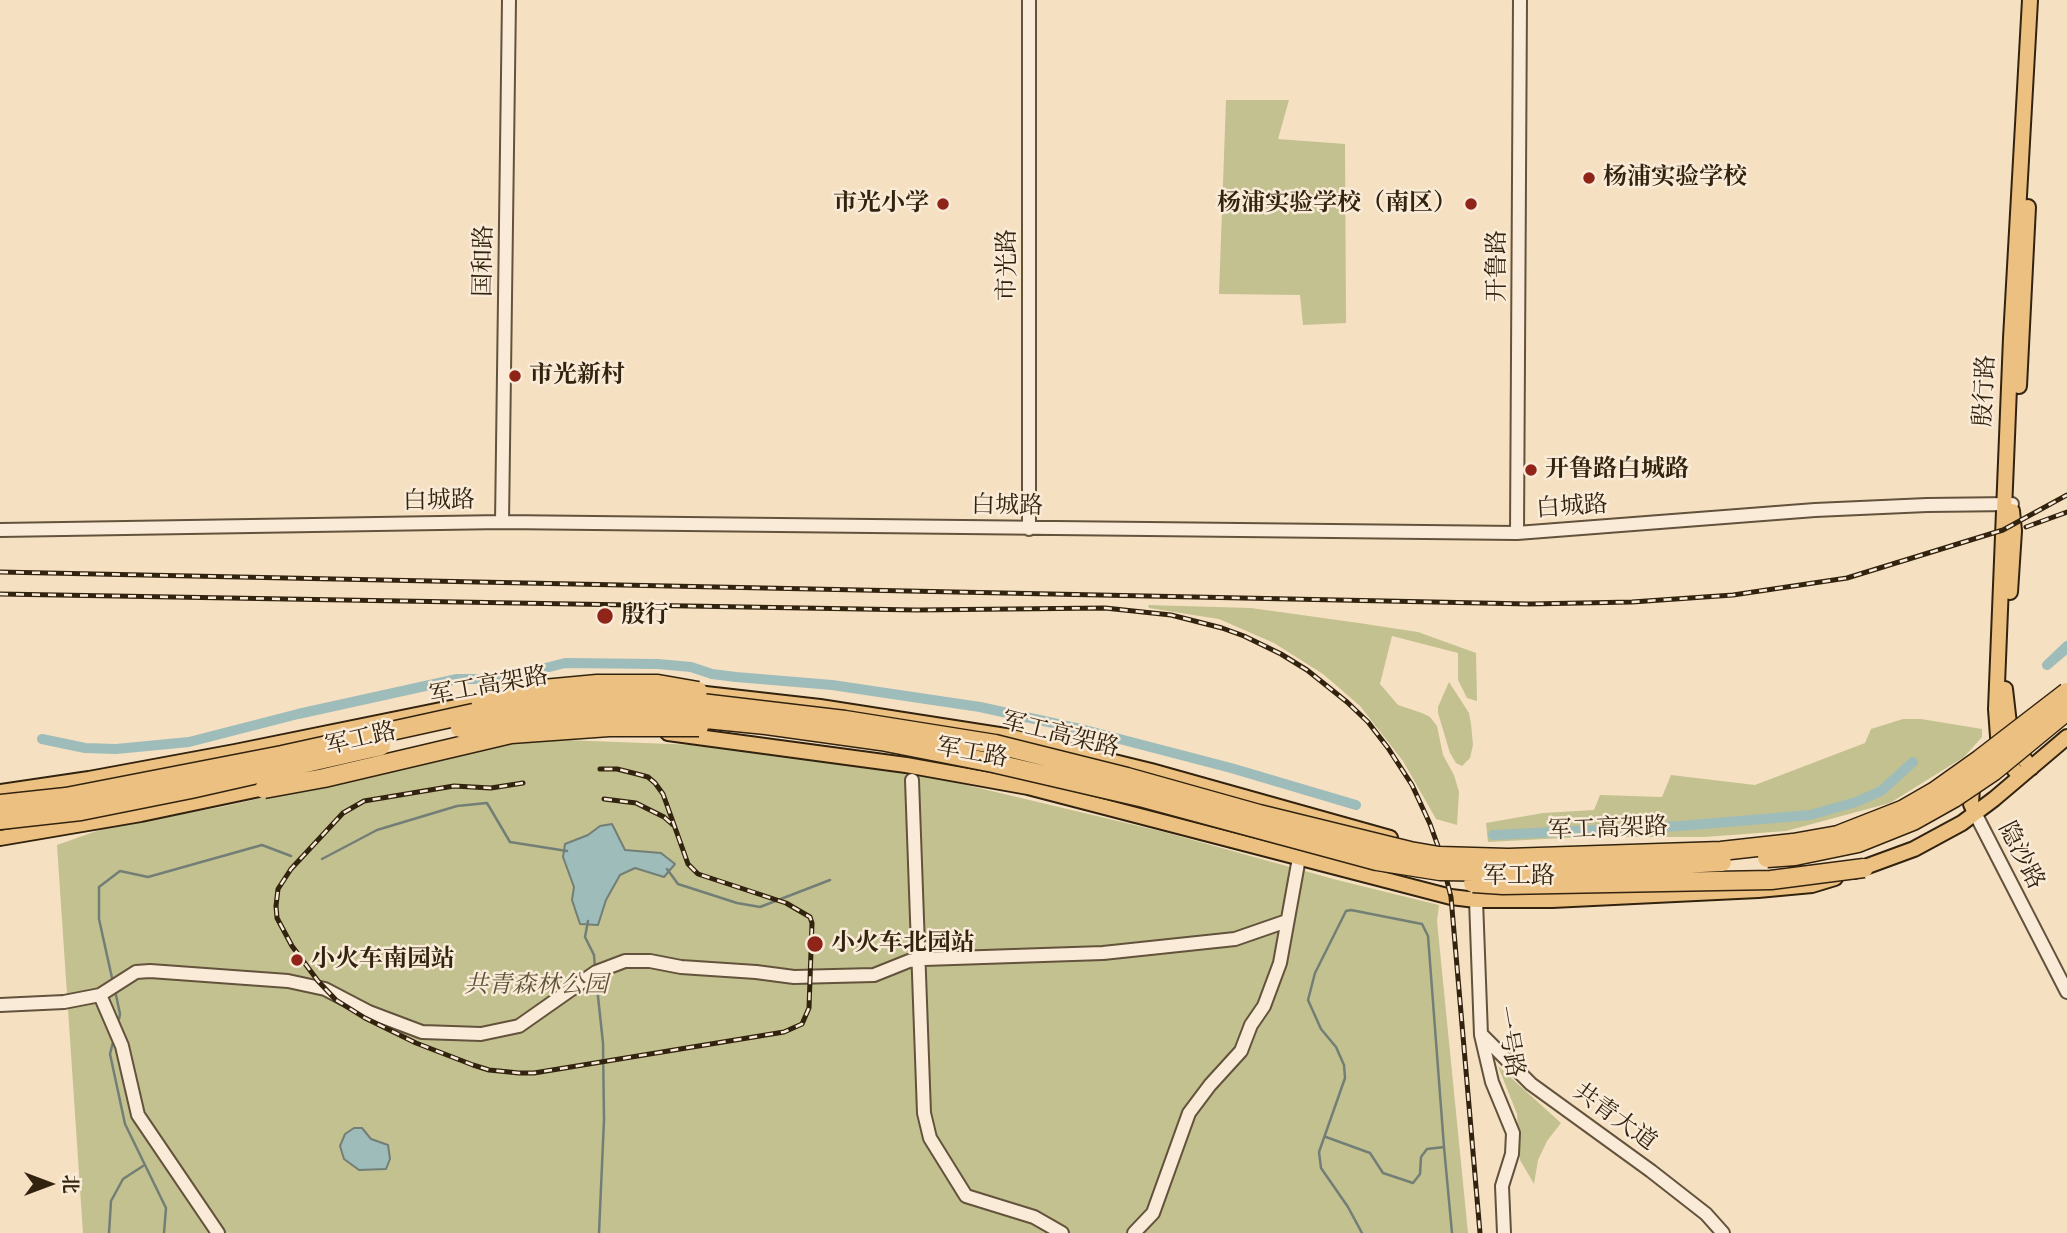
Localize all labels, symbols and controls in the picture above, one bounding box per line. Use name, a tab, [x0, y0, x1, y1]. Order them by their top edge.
place label: 杨浦实验学校	[1603, 164, 1747, 192]
marker: 杨浦实验学校	[1581, 170, 1597, 186]
place label: 市光小学	[833, 190, 929, 218]
place label: 杨浦实验学校（南区）	[1217, 190, 1457, 218]
marker: 市光小学	[935, 196, 951, 212]
marker: 杨浦实验学校（南区）	[1463, 196, 1479, 212]
street label: 国和路	[470, 225, 500, 297]
street label: 市光路	[994, 229, 1022, 301]
street label: 开鲁路	[1484, 230, 1512, 302]
street label: 殷行路	[1970, 354, 2002, 428]
place label: 市光新村	[529, 362, 625, 390]
marker: 市光新村	[507, 368, 523, 384]
place label: 开鲁路白城路	[1545, 456, 1689, 484]
marker: 开鲁路白城路	[1523, 462, 1539, 478]
street label: 白城路	[403, 487, 475, 517]
street label: 白城路	[1535, 491, 1609, 525]
street label: 白城路	[971, 492, 1043, 522]
place label: 殷行	[621, 602, 669, 630]
marker: 殷行	[595, 606, 615, 626]
street label: 军工高架路	[427, 662, 551, 712]
street label: 军工高架路	[998, 708, 1122, 764]
street label: 军工路	[323, 718, 399, 762]
street label: 军工路	[934, 734, 1010, 774]
street label: 军工高架路	[1548, 814, 1668, 846]
street label: 隐沙路	[1991, 817, 2049, 895]
street label: 军工路	[1483, 863, 1555, 891]
place label: 小火车北园站	[831, 930, 975, 958]
marker: 小火车北园站	[805, 934, 825, 954]
place label: 小火车南园站	[311, 946, 455, 974]
marker: 小火车南园站	[289, 952, 305, 968]
park label: 共青森林公园	[464, 972, 608, 1000]
street label: 一号路	[1488, 1004, 1528, 1080]
street label: 共青大道	[1567, 1078, 1661, 1158]
north arrow	[14, 1149, 84, 1219]
text: 北	[57, 1174, 83, 1194]

